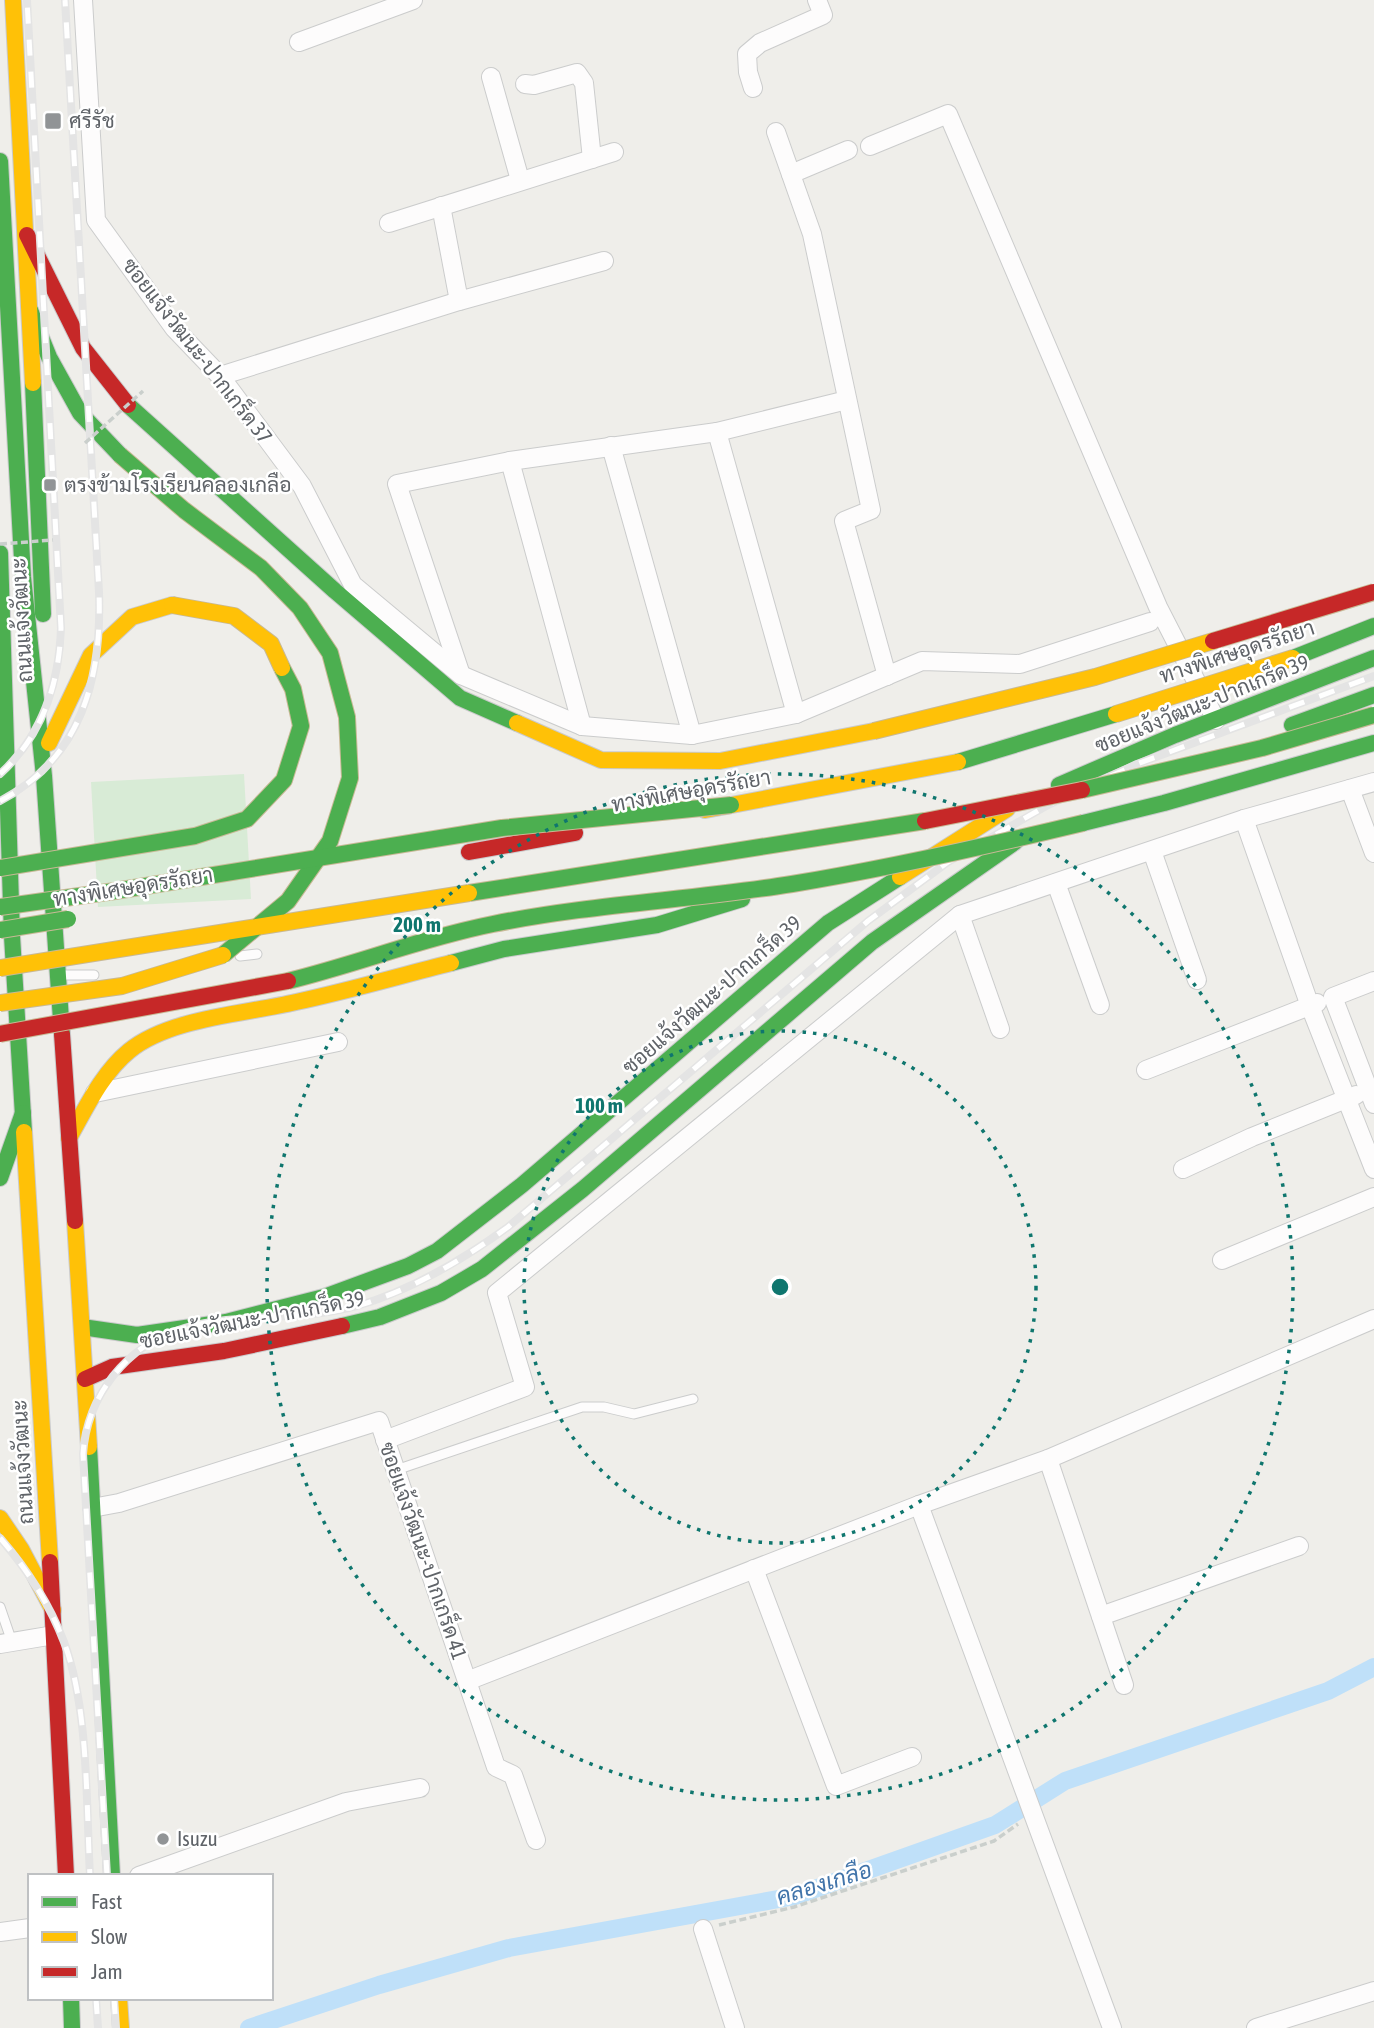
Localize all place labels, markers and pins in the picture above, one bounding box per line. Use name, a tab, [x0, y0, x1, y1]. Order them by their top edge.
place label: ศรีรัช	[69, 108, 115, 132]
marker: ศรีรัช	[43, 111, 63, 131]
place label: ตรงข้ามโรงเรียนคลองเกลือ	[64, 471, 292, 496]
marker: ตรงข้ามโรงเรียนคลองเกลือ	[42, 477, 58, 493]
centre of rings	[768, 1275, 792, 1299]
place label: Isuzu	[177, 1826, 218, 1850]
marker: Isuzu	[155, 1831, 171, 1847]

